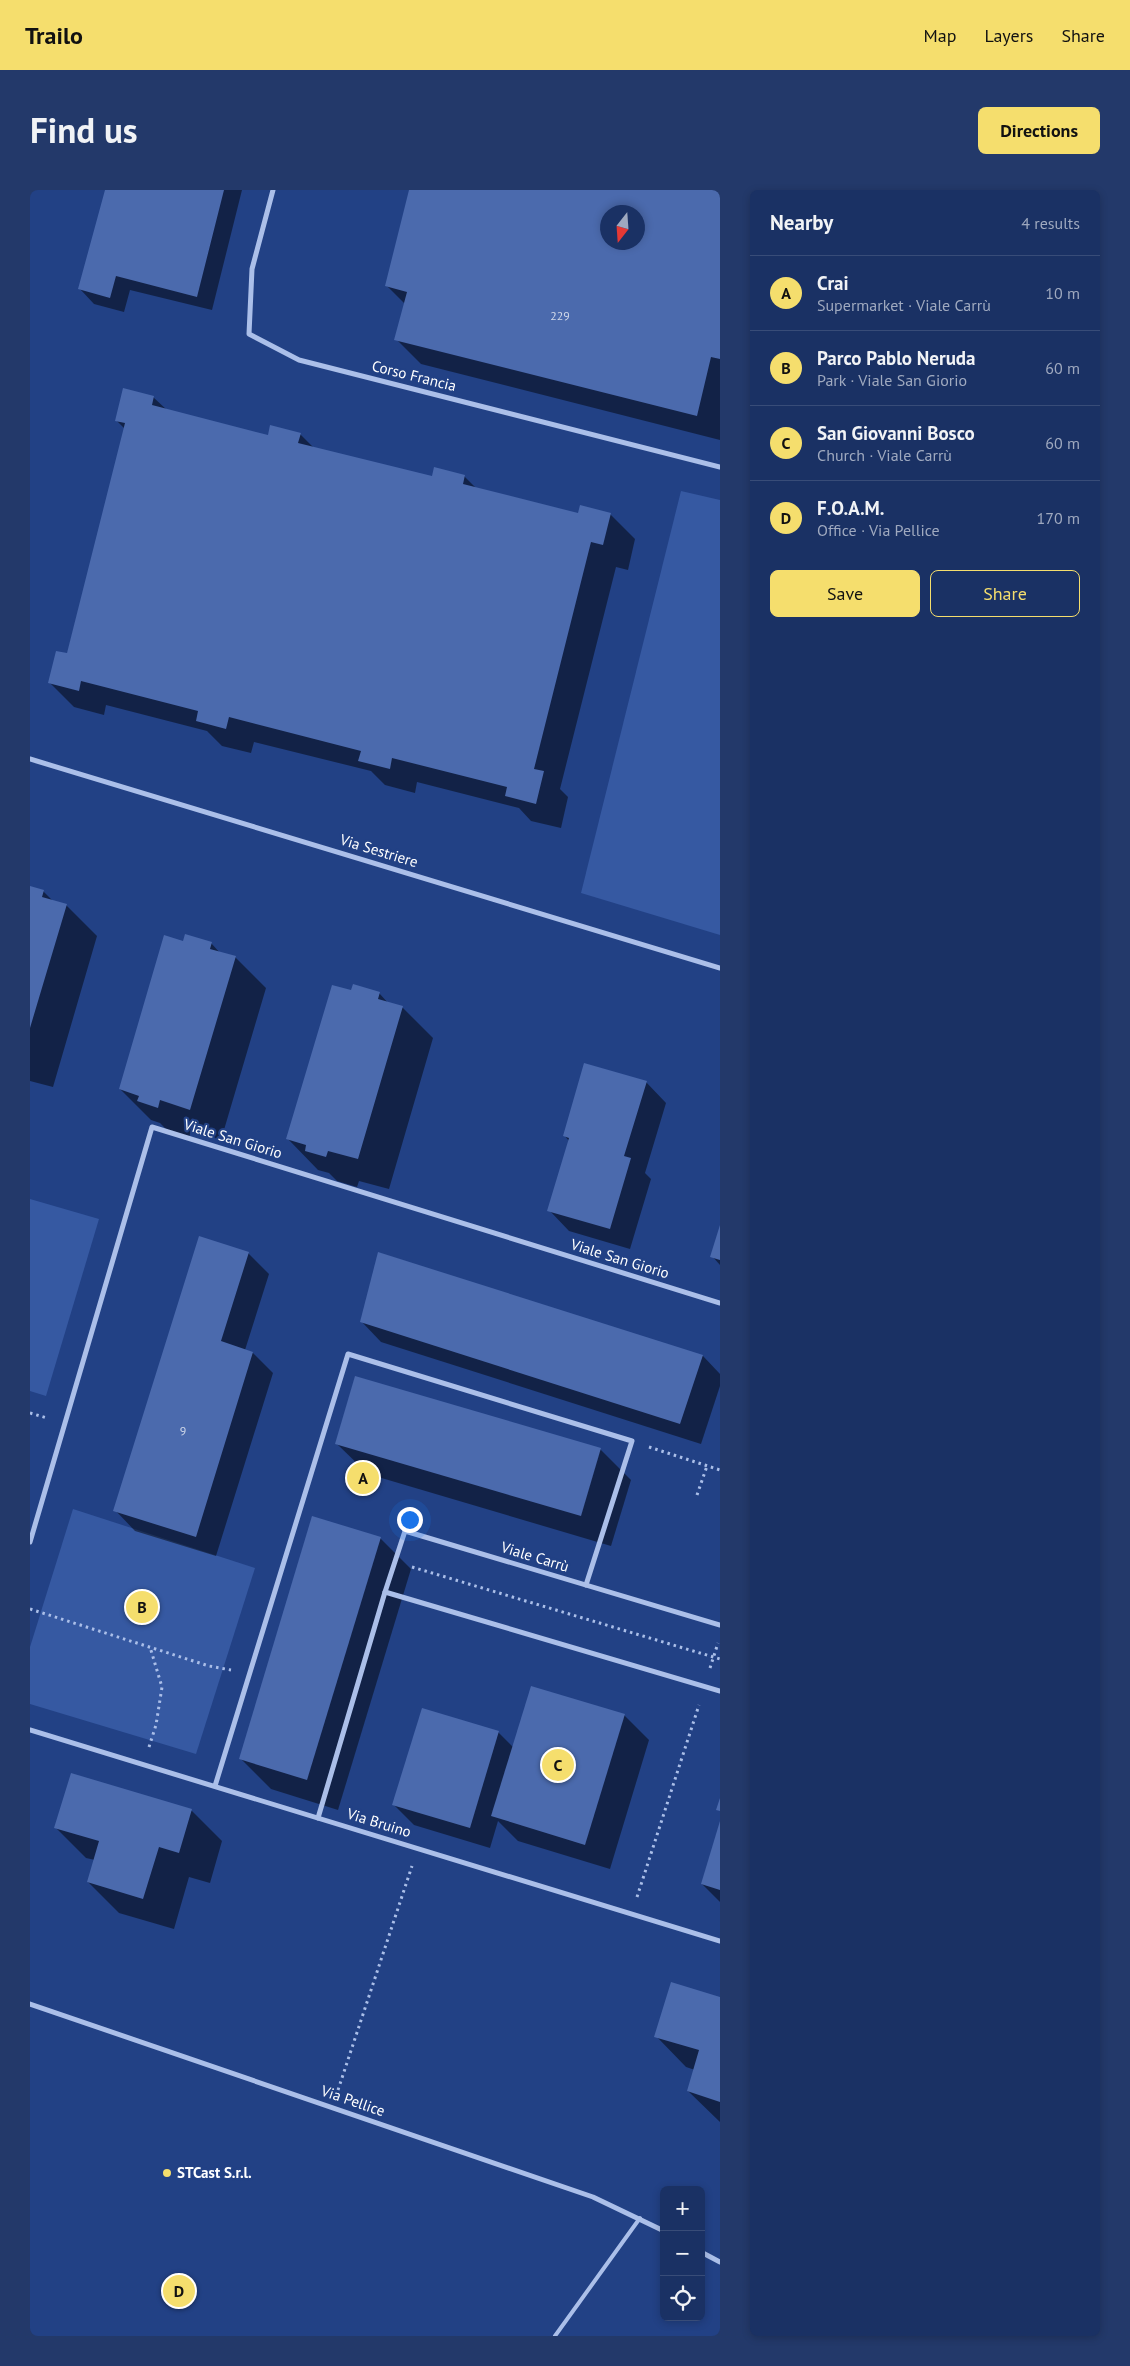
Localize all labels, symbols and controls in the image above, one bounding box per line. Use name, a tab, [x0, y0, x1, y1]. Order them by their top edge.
text: Trailo	[25, 20, 83, 51]
text: Map	[924, 24, 956, 47]
text: Layers	[984, 24, 1033, 47]
text: Share	[1061, 24, 1105, 47]
text: Find us	[30, 107, 138, 153]
button: Directions	[978, 107, 1100, 154]
north arrow	[600, 205, 645, 250]
text: Nearby	[770, 209, 833, 236]
text: 4 results	[1021, 213, 1080, 233]
text: Crai	[817, 271, 849, 295]
text: A	[781, 283, 791, 303]
text: 10 m	[1045, 283, 1080, 303]
text: Supermarket · Viale Carrù	[817, 295, 991, 315]
house number: 229	[550, 308, 570, 323]
text: Parco Pablo Neruda	[817, 346, 976, 370]
street label: Corso Francia	[370, 356, 458, 395]
text: B	[781, 358, 791, 378]
text: 60 m	[1045, 358, 1080, 378]
text: Park · Viale San Giorio	[817, 370, 967, 390]
text: San Giovanni Bosco	[817, 421, 975, 445]
text: C	[782, 433, 790, 453]
text: 60 m	[1045, 433, 1080, 453]
text: Church · Viale Carrù	[817, 445, 952, 465]
text: F.O.A.M.	[817, 496, 884, 520]
text: D	[781, 508, 791, 528]
text: 170 m	[1037, 508, 1080, 528]
text: Office · Via Pellice	[817, 520, 940, 540]
button: Save	[770, 570, 920, 617]
button: Share	[930, 570, 1080, 617]
street label: Via Sestriere	[337, 829, 420, 871]
street label: Viale San Giorio	[181, 1114, 285, 1163]
street label: Viale San Giorio	[568, 1234, 672, 1283]
house number: 9	[180, 1423, 186, 1438]
pin: A	[347, 1459, 379, 1497]
your location	[397, 1507, 423, 1533]
street label: Viale Carrù	[498, 1537, 571, 1576]
pin: B	[126, 1588, 158, 1626]
pin: C	[542, 1746, 574, 1784]
street label: Via Bruino	[344, 1803, 414, 1841]
street label: Via Pellice	[318, 2080, 388, 2120]
place label: STCast S.r.l.	[177, 2163, 252, 2182]
marker: STCast S.r.l.	[161, 2167, 173, 2179]
map controls	[660, 2186, 705, 2321]
button: +	[660, 2186, 705, 2231]
button: −	[660, 2231, 705, 2276]
pin: D	[163, 2272, 195, 2310]
button: locate	[660, 2276, 705, 2321]

